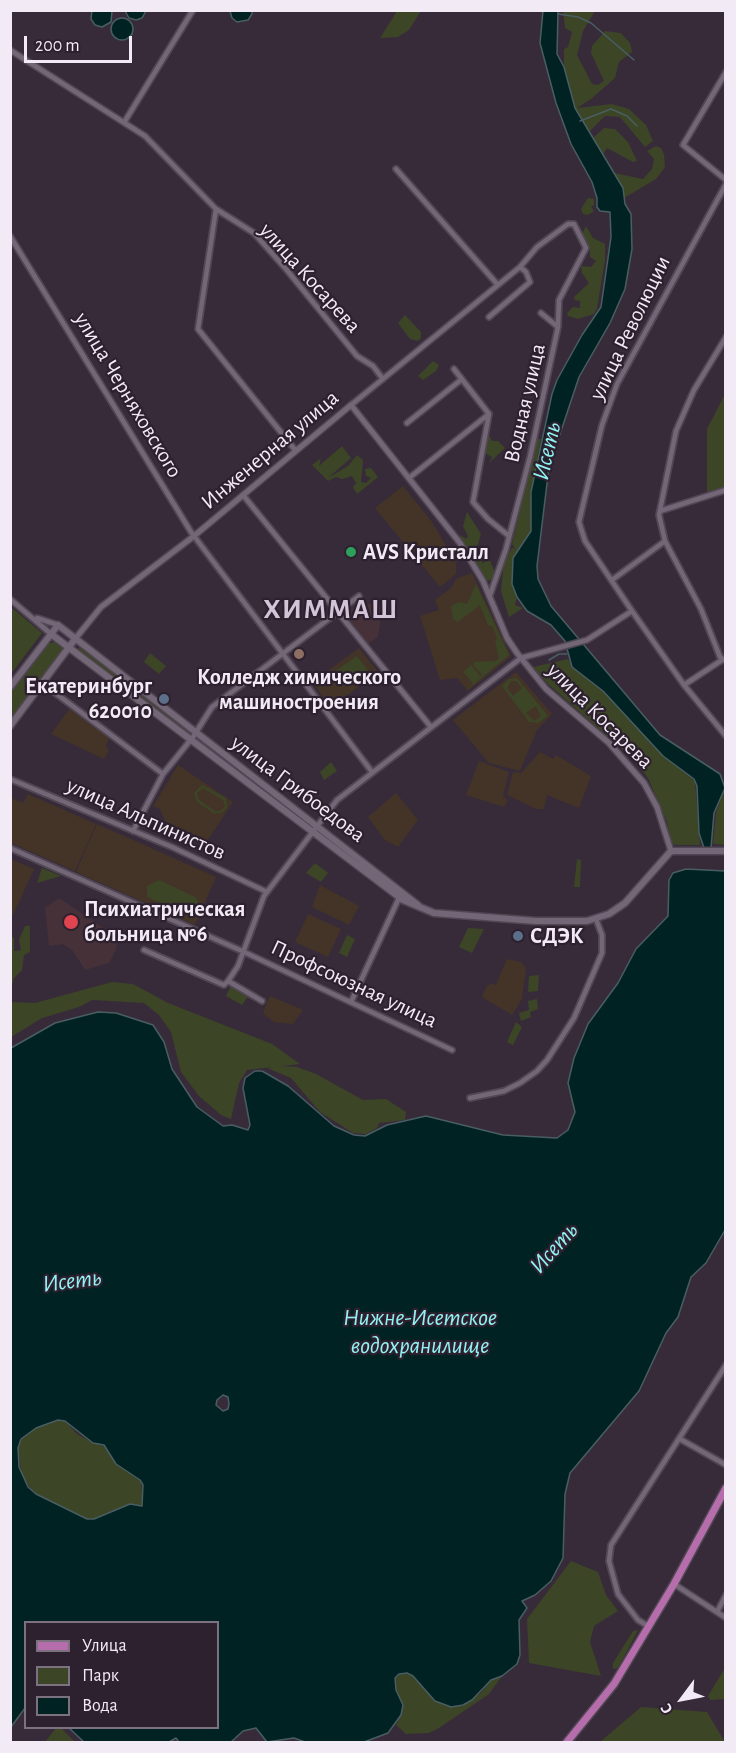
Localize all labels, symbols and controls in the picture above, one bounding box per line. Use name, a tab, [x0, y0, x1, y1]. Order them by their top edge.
scale bar	[27, 24, 135, 62]
text: 200 m	[35, 37, 80, 55]
street label: улица Косарева	[254, 217, 366, 339]
street label: улица Революции	[584, 252, 676, 404]
street label: улица Черняховского	[68, 308, 188, 482]
street label: Водная улица	[498, 341, 552, 465]
street label: Инженерная улица	[196, 385, 344, 515]
water label: Исеть	[526, 419, 568, 483]
place label: AVS Кристалл	[363, 539, 489, 565]
marker: AVS Кристалл	[344, 545, 358, 559]
district label: ХИММАШ	[263, 593, 399, 627]
marker: Колледж химического машиностроения	[292, 647, 306, 661]
street label: улица Косарева	[541, 657, 659, 775]
place label: Колледж химического машиностроения	[197, 664, 401, 716]
place label: Екатеринбург 620010	[25, 673, 152, 724]
marker: Екатеринбург 620010	[157, 692, 171, 706]
street label: улица Грибоедова	[225, 730, 371, 848]
street label: улица Альпинистов	[62, 772, 230, 866]
place label: Психиатрическая больница №6	[84, 896, 245, 948]
marker: Психиатрическая больница №6	[62, 913, 80, 931]
place label: СДЭК	[530, 923, 583, 949]
marker: СДЭК	[511, 929, 525, 943]
street label: Профсоюзная улица	[267, 934, 441, 1034]
water label: Исеть	[524, 1216, 584, 1280]
water label: Исеть	[41, 1263, 103, 1299]
water label: Нижне-Исетское водохранилище	[343, 1304, 497, 1360]
legend	[24, 1621, 219, 1729]
text: Улица	[82, 1637, 127, 1655]
text: Парк	[82, 1667, 119, 1685]
north arrow	[652, 1669, 712, 1729]
text: Вода	[82, 1697, 118, 1715]
text: С	[658, 1701, 676, 1717]

